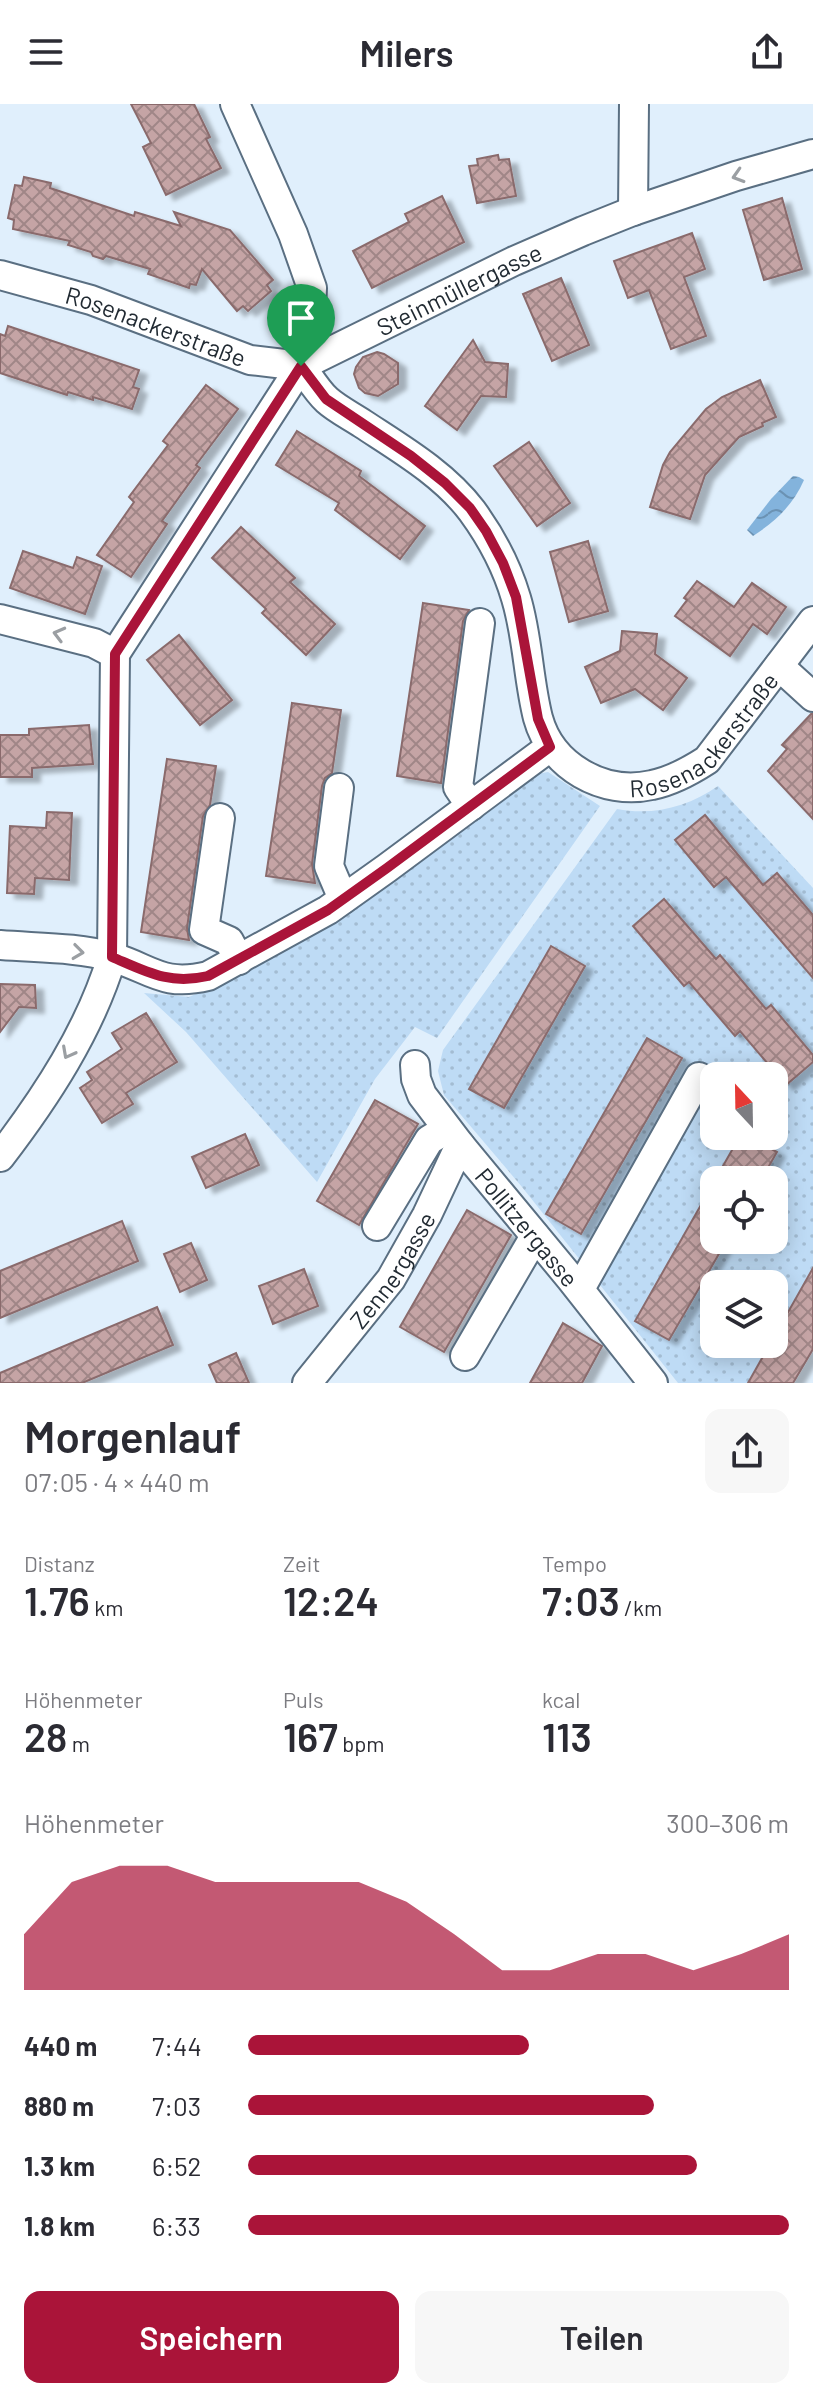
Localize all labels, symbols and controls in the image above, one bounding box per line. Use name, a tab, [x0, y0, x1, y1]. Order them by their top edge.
icon: menu	[24, 30, 68, 74]
icon: share	[745, 30, 789, 74]
text: Milers	[359, 31, 454, 74]
one-way arrow	[732, 167, 746, 183]
street label: Steinmüllergasse	[371, 236, 546, 341]
street label: Rosenackerstraße	[63, 279, 250, 372]
pin	[267, 284, 335, 366]
icon: arrive	[279, 296, 323, 340]
one-way arrow	[52, 627, 66, 643]
street label: Rosenackerstraße	[629, 666, 783, 802]
one-way arrow	[71, 943, 85, 960]
one-way arrow	[63, 1045, 78, 1059]
north arrow	[700, 1062, 788, 1150]
map controls	[700, 1062, 788, 1358]
street label: Pollitzergasse	[470, 1161, 585, 1292]
button: locate	[700, 1166, 788, 1254]
street label: Zennergasse	[343, 1206, 440, 1334]
button: layers	[700, 1270, 788, 1358]
text: Morgenlauf	[24, 1409, 241, 1462]
button: share	[705, 1409, 789, 1493]
text: 07:05 · 4 × 440 m	[24, 1466, 209, 1497]
text: Distanz	[24, 1550, 95, 1576]
text: Zeit	[283, 1550, 320, 1576]
text: Tempo	[542, 1550, 607, 1576]
text: 1.76	[24, 1576, 90, 1624]
text: 12:24	[283, 1576, 379, 1624]
text: 7:03	[542, 1576, 620, 1624]
text: km	[90, 1594, 123, 1620]
text: /km	[620, 1594, 662, 1620]
text: Höhenmeter	[24, 1686, 143, 1712]
text: Puls	[283, 1686, 323, 1712]
text: kcal	[542, 1686, 580, 1712]
text: 28	[24, 1712, 67, 1760]
text: 167	[283, 1712, 338, 1760]
text: 113	[542, 1712, 592, 1760]
text: m	[67, 1730, 90, 1756]
text: bpm	[338, 1730, 385, 1756]
text: Höhenmeter	[24, 1807, 164, 1838]
text: 300–306 m	[666, 1807, 789, 1838]
text: 440 m	[24, 2030, 97, 2061]
text: 7:44	[152, 2030, 202, 2061]
text: 880 m	[24, 2090, 94, 2121]
text: 7:03	[152, 2090, 201, 2121]
text: 1.3 km	[24, 2150, 95, 2181]
text: 6:52	[152, 2150, 202, 2181]
text: 1.8 km	[24, 2210, 95, 2241]
text: 6:33	[152, 2210, 201, 2241]
button: Speichern	[24, 2291, 399, 2383]
button: Teilen	[415, 2291, 789, 2383]

